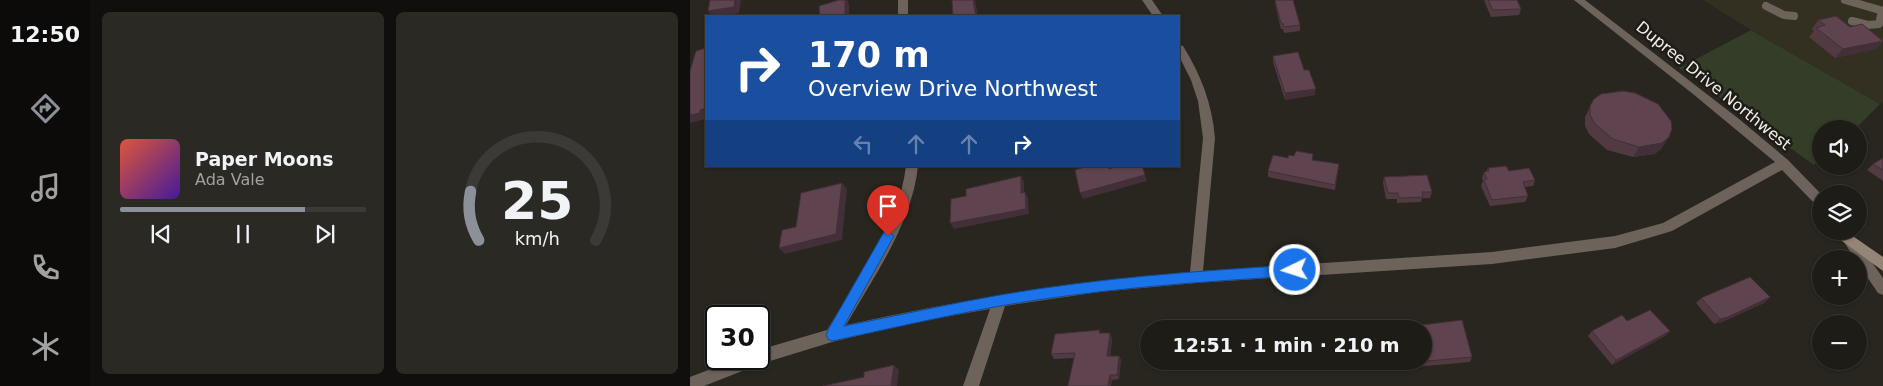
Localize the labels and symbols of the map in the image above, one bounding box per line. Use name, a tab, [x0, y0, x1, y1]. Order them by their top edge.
street label: Dupree Drive Northwest	[1632, 17, 1795, 154]
pin	[867, 185, 909, 236]
position arrow	[1268, 243, 1320, 295]
speed limit sign: 30	[705, 305, 770, 370]

